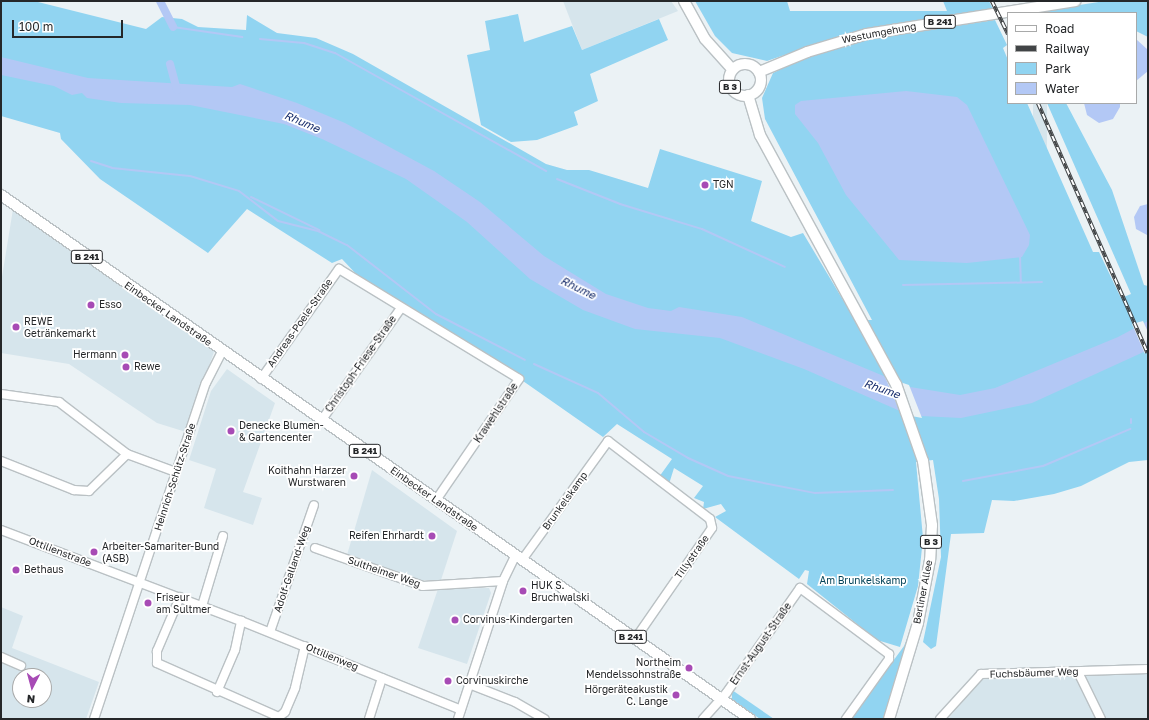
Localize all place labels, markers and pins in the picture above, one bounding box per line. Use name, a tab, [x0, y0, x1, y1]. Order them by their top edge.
place label: TGN	[713, 179, 734, 191]
marker: TGN	[700, 180, 710, 190]
place label: Esso	[99, 299, 122, 311]
marker: Esso	[86, 300, 96, 310]
place label: REWE Getränkemarkt	[24, 315, 96, 338]
marker: REWE Getränkemarkt	[11, 322, 21, 332]
place label: Hermann	[73, 349, 117, 361]
marker: Hermann	[120, 350, 130, 360]
place label: Rewe	[134, 361, 160, 373]
marker: Rewe	[121, 362, 131, 372]
place label: Denecke Blumen- & Gartencenter	[239, 419, 323, 442]
marker: Denecke Blumen- & Gartencenter	[226, 426, 236, 436]
place label: Koithahn Harzer Wurstwaren	[268, 464, 346, 488]
marker: Koithahn Harzer Wurstwaren	[349, 471, 359, 481]
place label: Reifen Ehrhardt	[349, 530, 424, 542]
marker: Reifen Ehrhardt	[427, 531, 437, 541]
place label: Arbeiter-Samariter-Bund (ASB)	[102, 540, 219, 564]
marker: Arbeiter-Samariter-Bund (ASB)	[89, 547, 99, 557]
place label: Bethaus	[24, 564, 64, 576]
marker: Bethaus	[11, 565, 21, 575]
place label: HUK S. Bruchwalski	[531, 579, 590, 602]
marker: HUK S. Bruchwalski	[518, 586, 528, 596]
place label: Friseur am Sultmer	[156, 591, 211, 614]
marker: Friseur am Sultmer	[143, 598, 153, 608]
place label: Corvinus-Kindergarten	[463, 614, 573, 626]
marker: Corvinus-Kindergarten	[450, 615, 460, 625]
place label: Northeim Mendelssohnstraße	[586, 656, 681, 680]
marker: Northeim Mendelssohnstraße	[684, 663, 694, 673]
place label: Corvinuskirche	[456, 675, 528, 687]
marker: Corvinuskirche	[443, 676, 453, 686]
place label: Hörgeräteakustik C. Lange	[585, 683, 668, 706]
marker: Hörgeräteakustik C. Lange	[671, 690, 681, 700]

